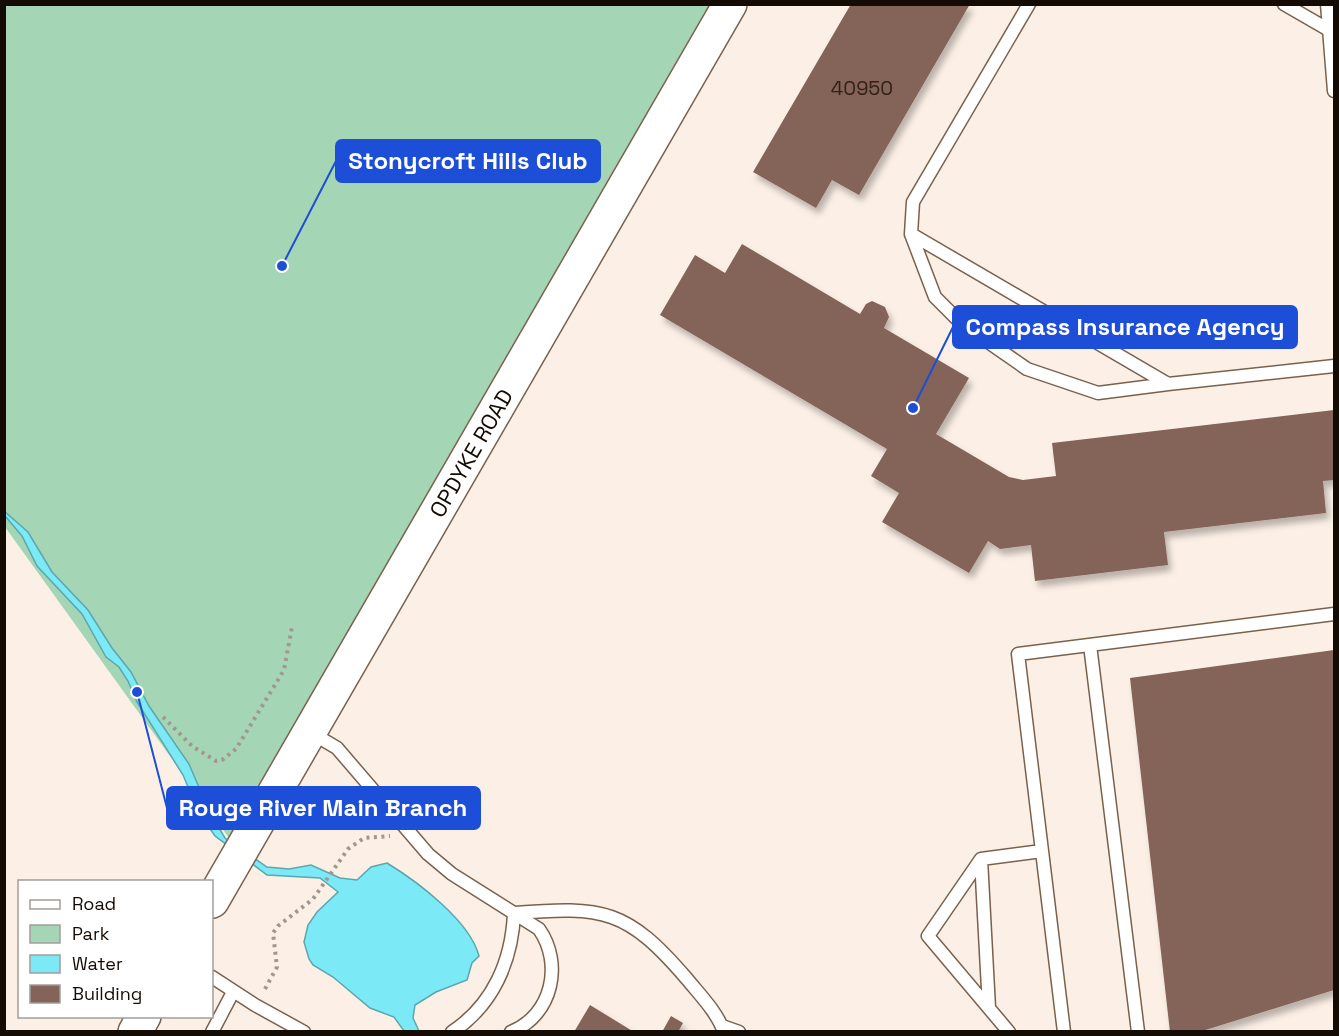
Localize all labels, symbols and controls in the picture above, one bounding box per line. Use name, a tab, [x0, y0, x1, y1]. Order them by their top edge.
house number: 40950	[831, 75, 893, 101]
callout: Stonycroft Hills Club	[336, 140, 600, 182]
text: Stonycroft Hills Club	[348, 145, 588, 176]
callout: Compass Insurance Agency	[953, 306, 1297, 348]
text: Compass Insurance Agency	[965, 311, 1285, 342]
street label: OPDYKE ROAD	[423, 384, 519, 522]
callout: Rouge River Main Branch	[167, 787, 480, 829]
text: Rouge River Main Branch	[179, 792, 467, 823]
legend	[18, 880, 213, 1018]
text: Road	[72, 892, 116, 915]
text: Park	[72, 922, 110, 945]
text: Water	[72, 952, 123, 975]
text: Building	[72, 982, 142, 1005]

